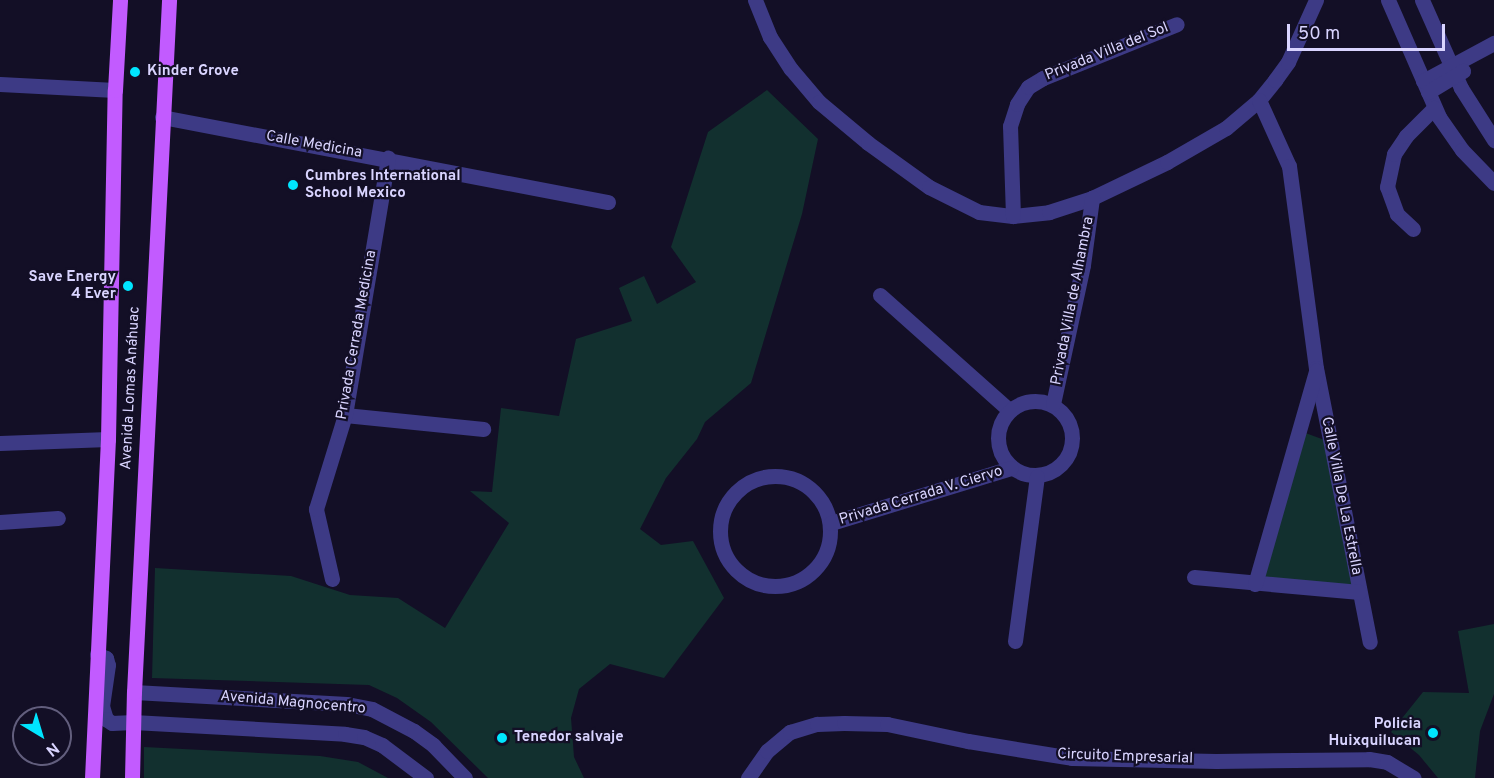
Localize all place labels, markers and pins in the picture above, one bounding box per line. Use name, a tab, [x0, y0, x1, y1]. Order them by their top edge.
place label: Kinder Grove	[147, 63, 239, 81]
marker: Kinder Grove	[128, 65, 142, 79]
place label: Cumbres International School Mexico	[305, 167, 461, 202]
marker: Cumbres International School Mexico	[286, 178, 300, 192]
place label: Save Energy 4 Ever	[29, 268, 116, 303]
marker: Save Energy 4 Ever	[121, 279, 135, 293]
place label: Policia Huixquilucan	[1329, 715, 1421, 750]
marker: Policia Huixquilucan	[1426, 726, 1440, 740]
place label: Tenedor salvaje	[514, 729, 624, 747]
marker: Tenedor salvaje	[495, 731, 509, 745]

